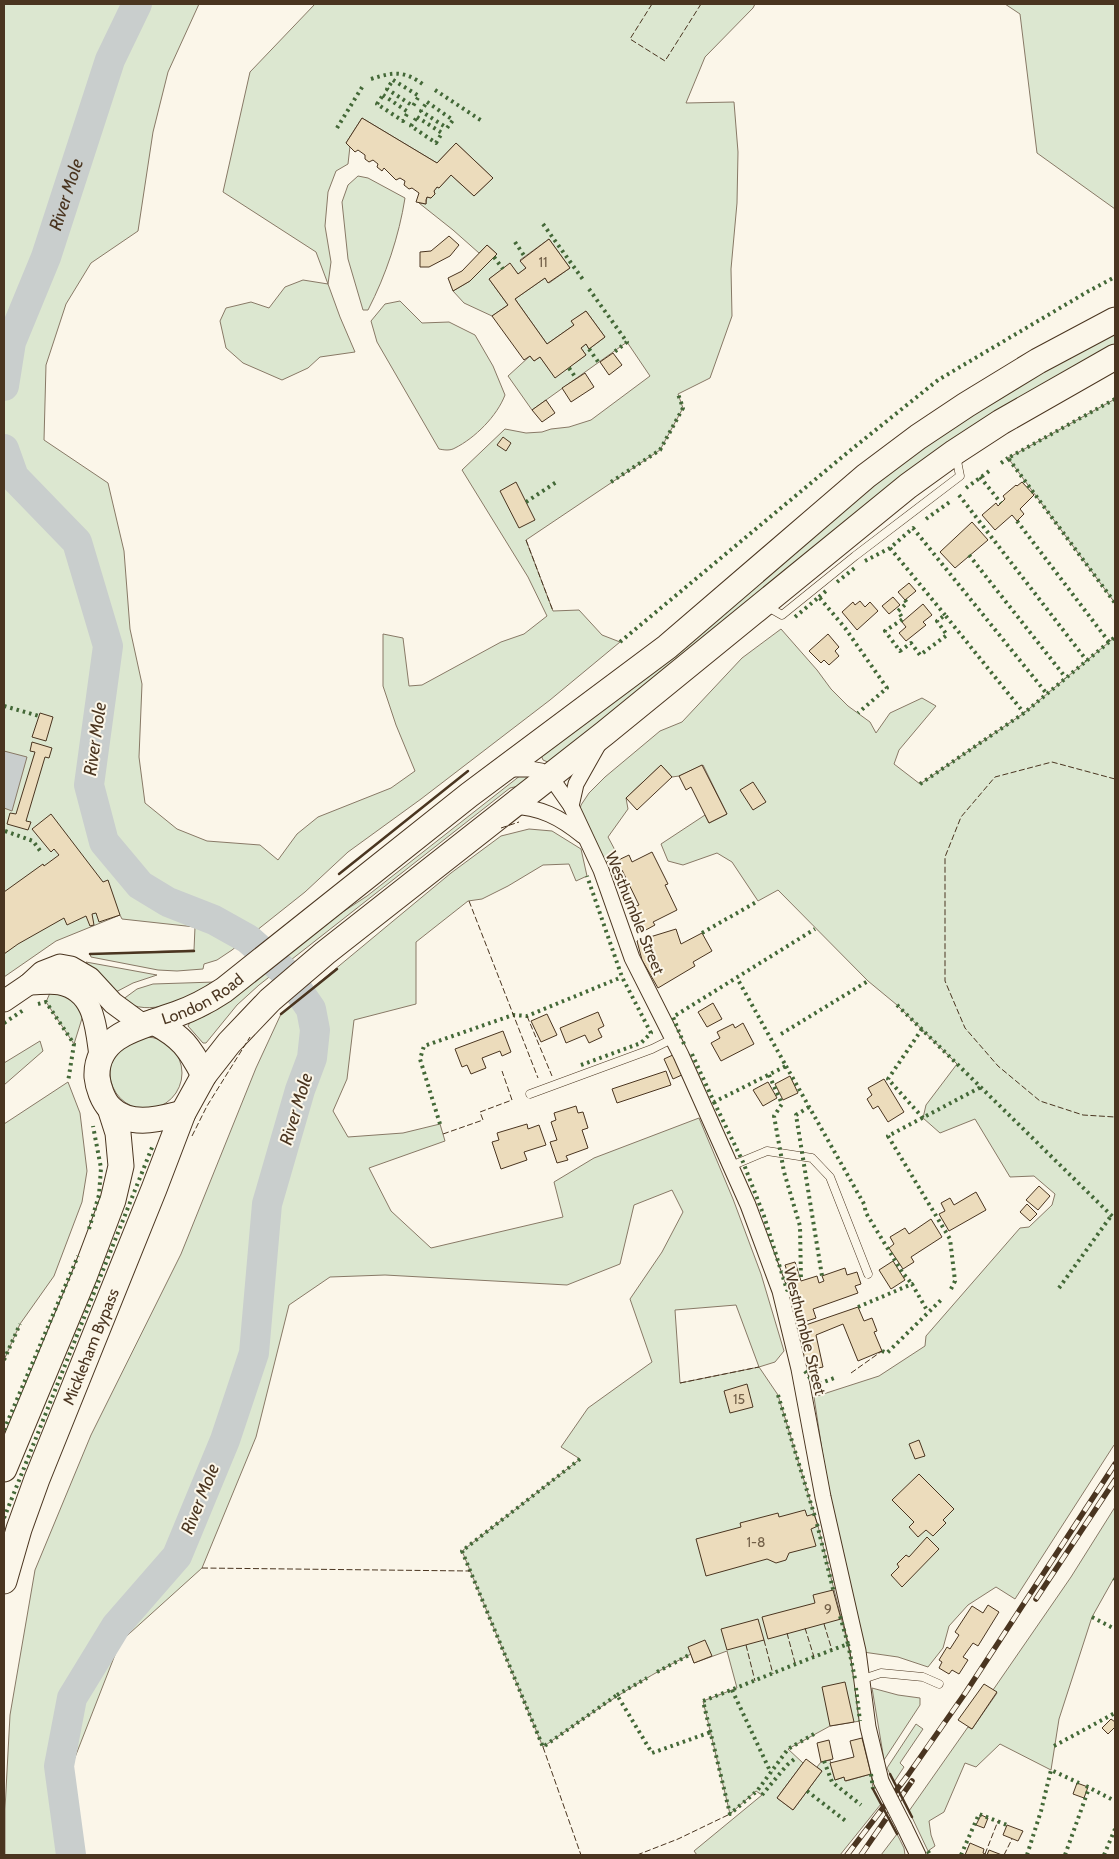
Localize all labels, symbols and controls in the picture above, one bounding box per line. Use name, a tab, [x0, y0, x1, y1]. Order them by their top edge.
water label: River Mole	[44, 156, 88, 233]
house number: 11	[538, 253, 548, 271]
water label: River Mole	[79, 701, 111, 777]
street label: Westhumble Street	[602, 849, 669, 978]
street label: London Road	[159, 969, 247, 1028]
water label: River Mole	[275, 1070, 317, 1148]
street label: Westhumble Street	[780, 1265, 830, 1398]
street label: Mickleham Bypass	[58, 1285, 123, 1408]
house number: 15	[733, 1390, 745, 1408]
water label: River Mole	[176, 1461, 224, 1537]
house number: 1-8	[747, 1533, 765, 1551]
house number: 9	[824, 1600, 832, 1618]

